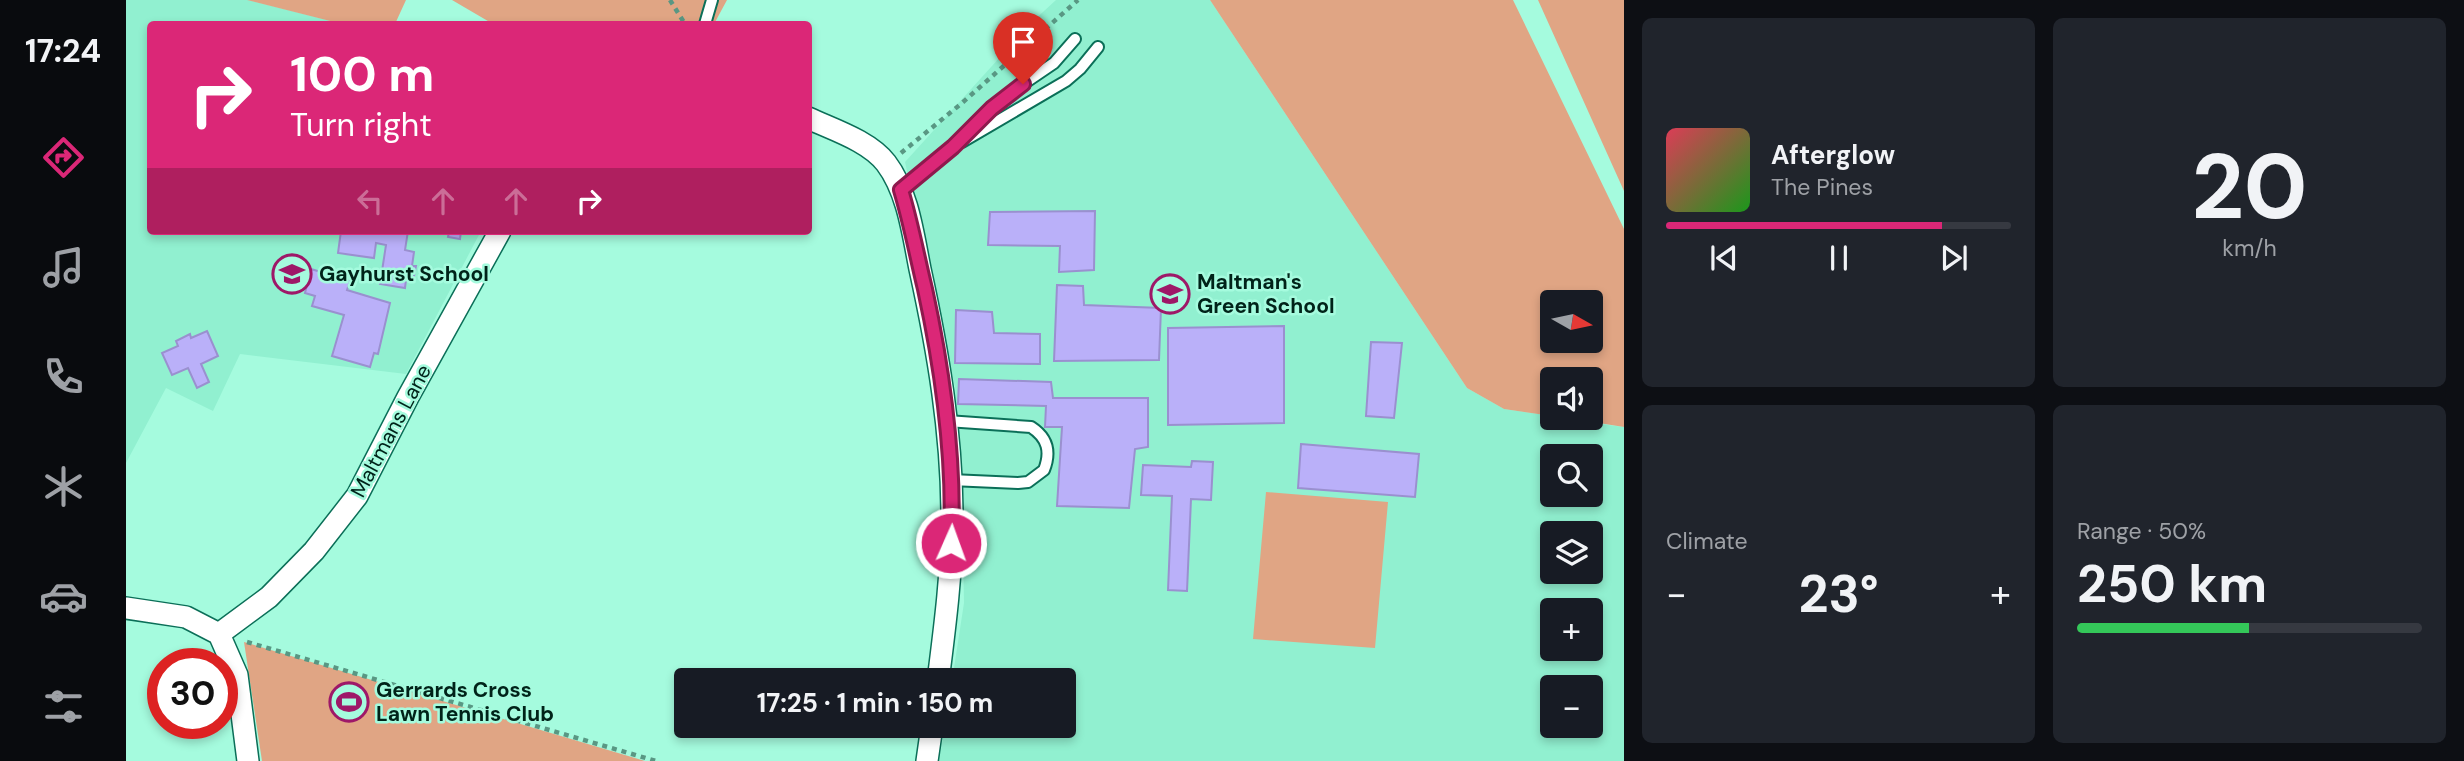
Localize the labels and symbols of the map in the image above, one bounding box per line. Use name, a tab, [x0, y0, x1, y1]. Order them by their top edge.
pin	[993, 12.0, 1053, 84]
school or university icon: Gayhurst School	[271, 253, 313, 295]
place label: Gayhurst School	[319, 260, 489, 288]
place label: Maltman's Green School	[1197, 268, 1335, 320]
school or university icon: Maltman's Green School	[1149, 273, 1191, 315]
north arrow	[1540, 290, 1603, 354]
street label: Maltmans Lane	[344, 360, 438, 502]
position arrow	[914, 506, 988, 580]
speed limit sign: 30	[147, 648, 238, 739]
place label: Gerrards Cross Lawn Tennis Club	[376, 676, 554, 728]
sports icon: Gerrards Cross Lawn Tennis Club	[328, 681, 370, 723]

